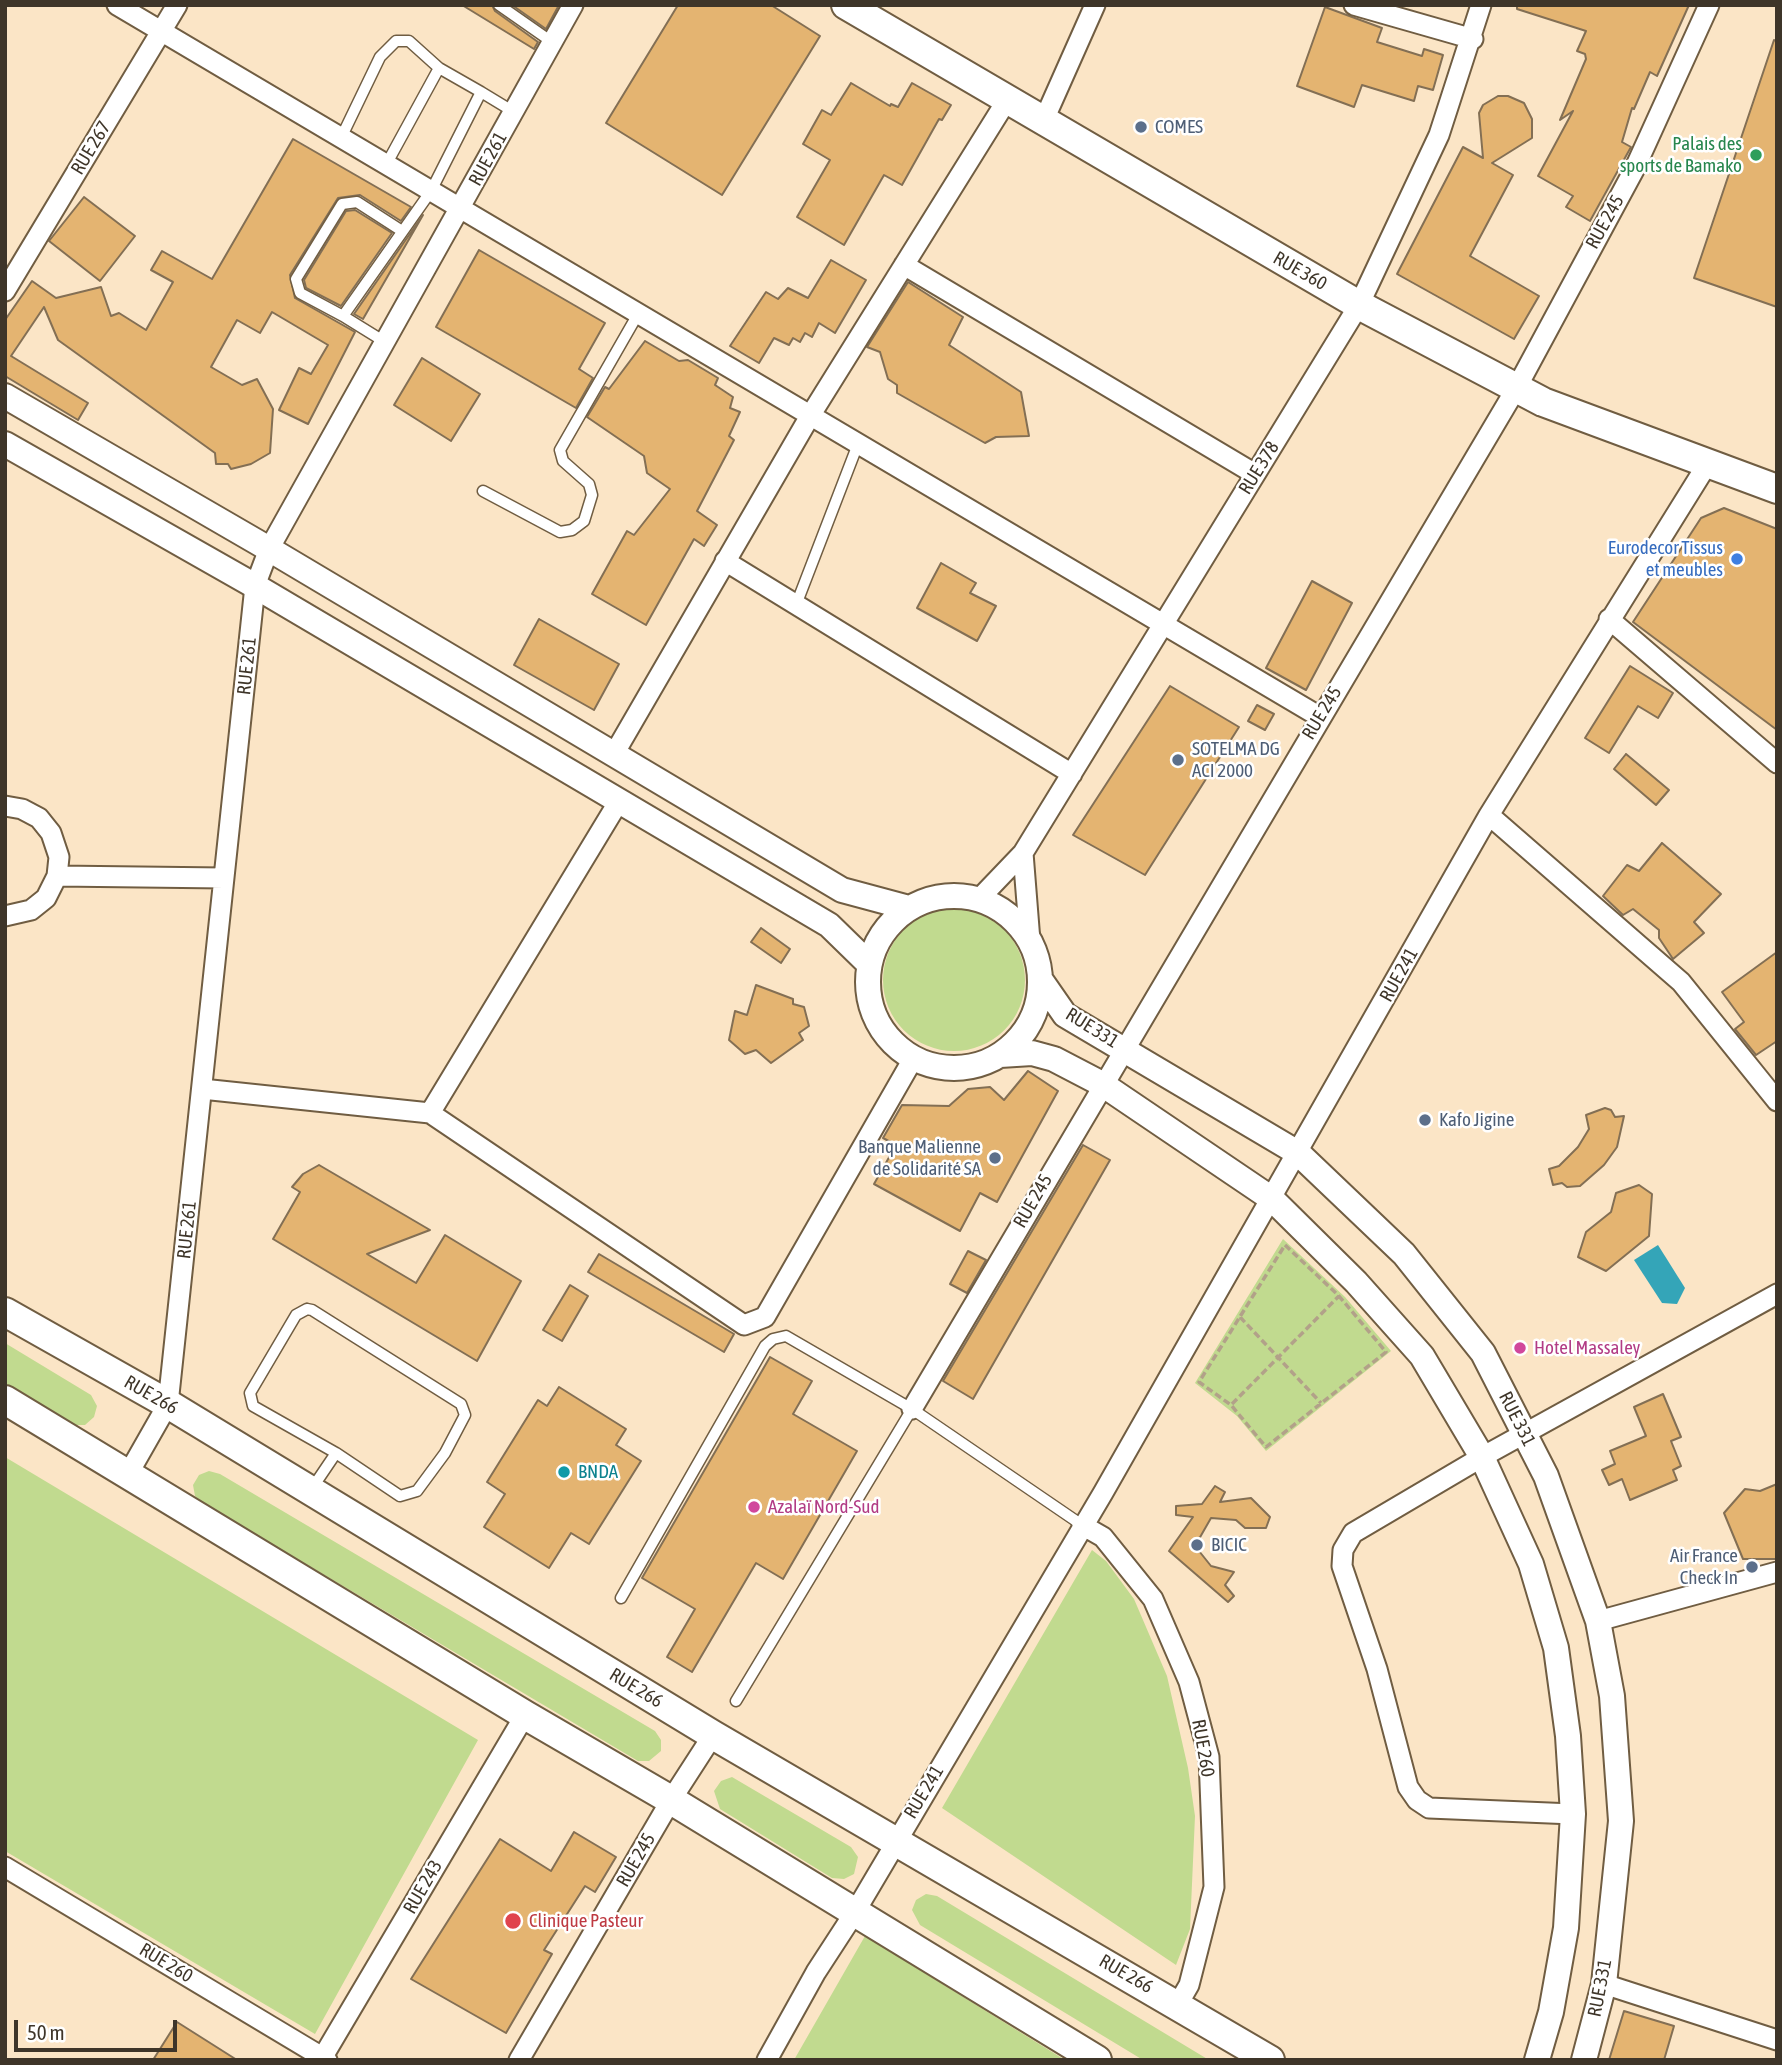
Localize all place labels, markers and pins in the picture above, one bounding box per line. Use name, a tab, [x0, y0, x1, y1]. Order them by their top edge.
place label: COMES	[1155, 116, 1203, 138]
marker: COMES	[1133, 119, 1149, 135]
place label: Palais des sports de Bamako	[1620, 133, 1742, 177]
marker: Palais des sports de Bamako	[1748, 147, 1764, 163]
place label: Eurodecor Tissus et meubles	[1608, 537, 1723, 581]
marker: Eurodecor Tissus et meubles	[1729, 551, 1745, 567]
place label: SOTELMA DG ACI 2000	[1192, 738, 1280, 782]
marker: SOTELMA DG ACI 2000	[1170, 752, 1186, 768]
place label: Kafo Jigine	[1439, 1109, 1514, 1131]
marker: Kafo Jigine	[1417, 1112, 1433, 1128]
place label: Banque Malienne de Solidarité SA	[858, 1136, 981, 1180]
marker: Banque Malienne de Solidarité SA	[987, 1150, 1003, 1166]
place label: Hotel Massaley	[1534, 1337, 1640, 1359]
marker: Hotel Massaley	[1512, 1340, 1528, 1356]
place label: BNDA	[578, 1461, 618, 1483]
marker: BNDA	[556, 1464, 572, 1480]
place label: Azalaï Nord-Sud	[768, 1496, 879, 1518]
marker: Azalaï Nord-Sud	[746, 1499, 762, 1515]
place label: BICIC	[1211, 1534, 1247, 1556]
marker: BICIC	[1189, 1537, 1205, 1553]
place label: Air France Check In	[1670, 1545, 1738, 1589]
marker: Air France Check In	[1744, 1559, 1760, 1575]
place label: Clinique Pasteur	[529, 1910, 643, 1932]
marker: Clinique Pasteur	[503, 1911, 523, 1931]

